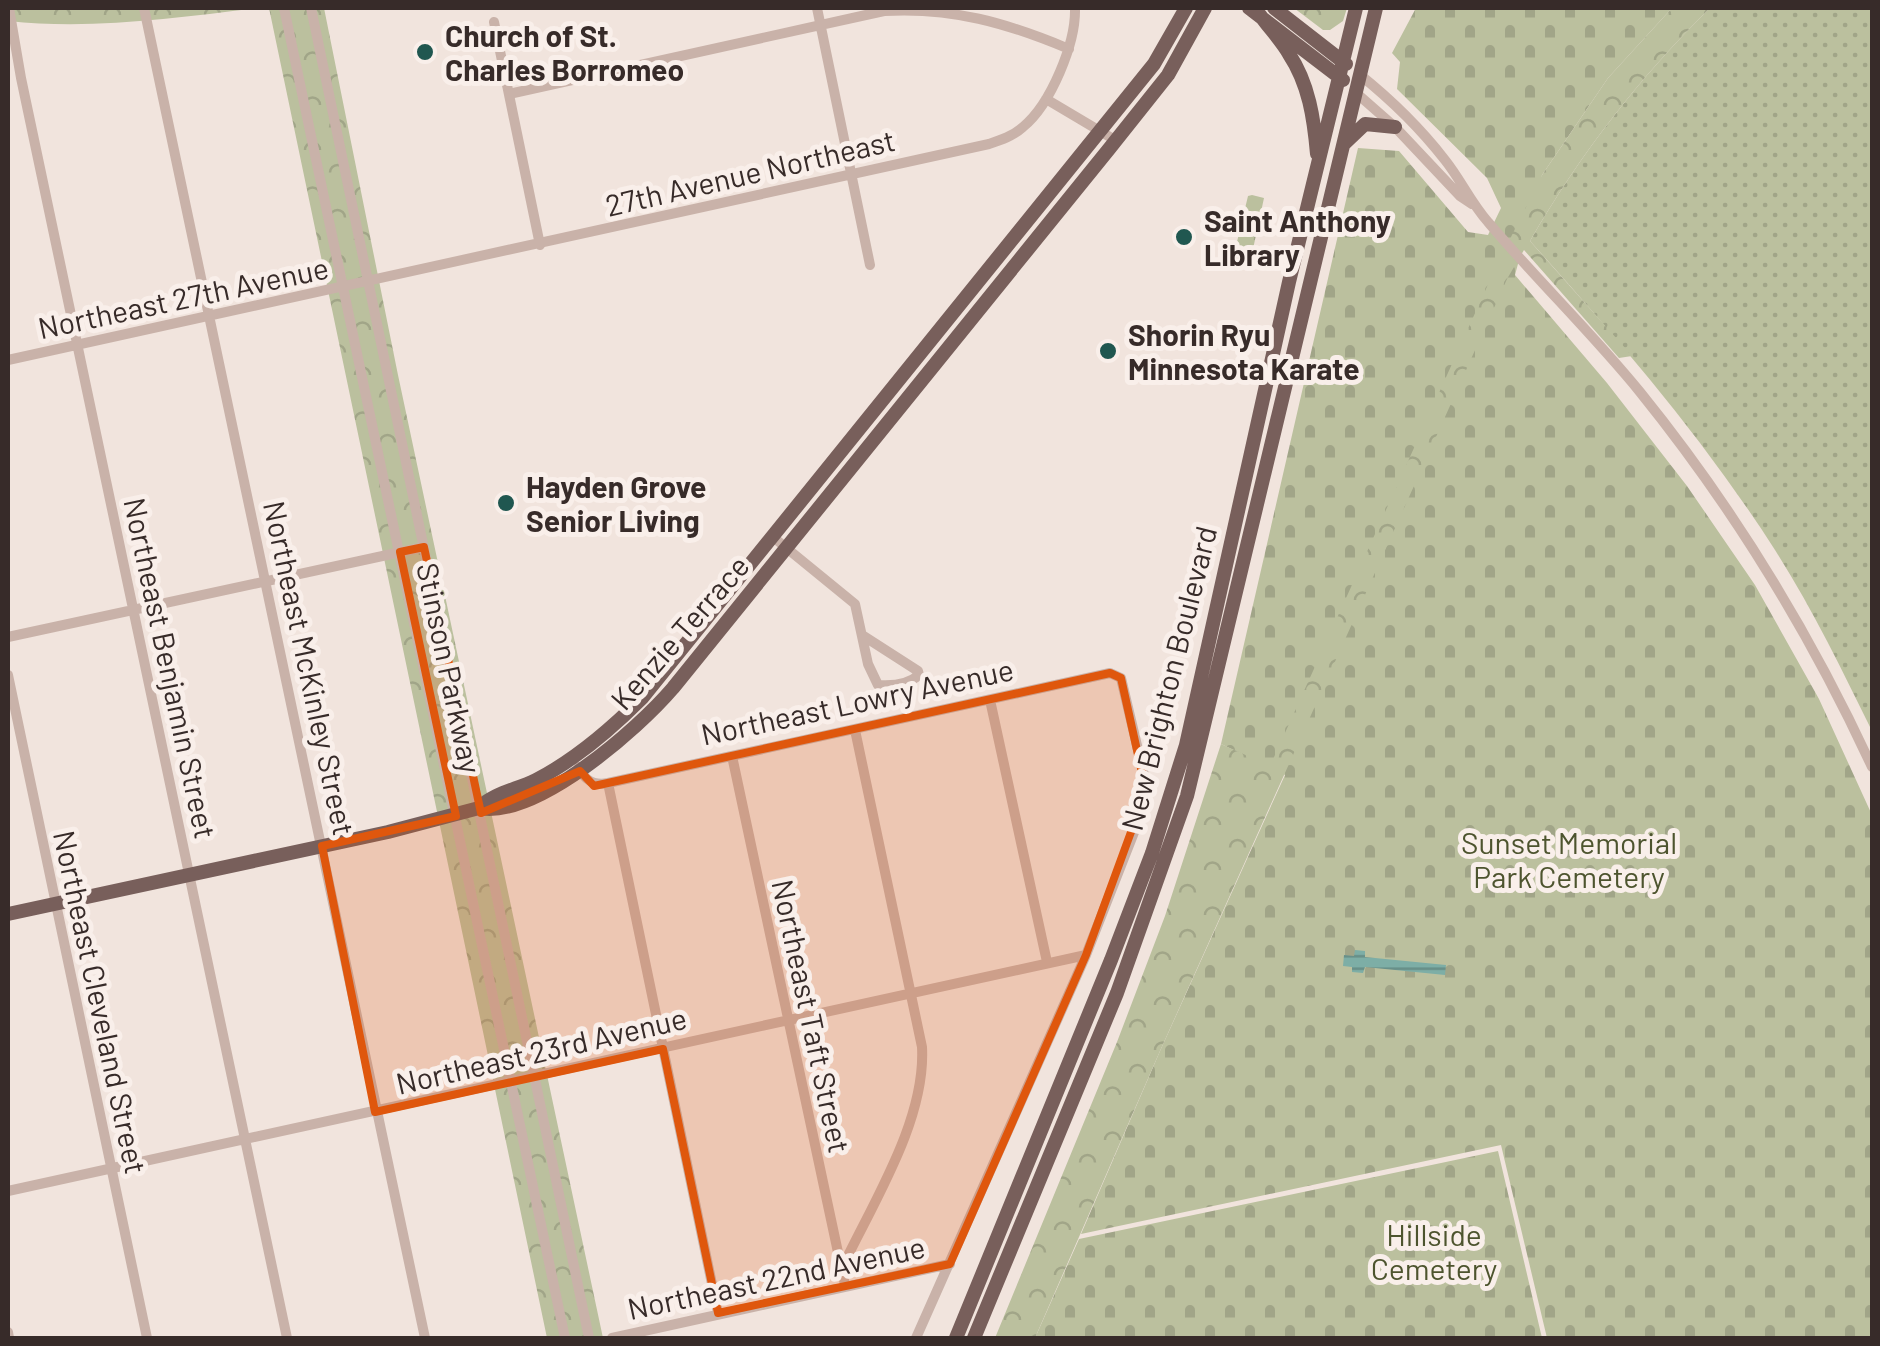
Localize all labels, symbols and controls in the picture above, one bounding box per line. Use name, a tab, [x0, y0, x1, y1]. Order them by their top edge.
place label: Church of St. Charles Borromeo	[445, 17, 684, 87]
marker: Church of St. Charles Borromeo	[414, 41, 436, 63]
street label: 27th Avenue Northeast	[602, 121, 898, 223]
place label: Saint Anthony Library	[1204, 202, 1391, 272]
marker: Saint Anthony Library	[1173, 226, 1195, 248]
street label: Northeast 27th Avenue	[34, 249, 332, 345]
place label: Shorin Ryu Minnesota Karate	[1128, 316, 1360, 386]
marker: Shorin Ryu Minnesota Karate	[1097, 340, 1119, 362]
place label: Hayden Grove Senior Living	[526, 468, 706, 538]
marker: Hayden Grove Senior Living	[495, 492, 517, 514]
street label: Northeast Benjamin Street	[117, 494, 225, 842]
street label: Northeast McKinley Street	[257, 498, 363, 838]
street label: New Brighton Boulevard	[1113, 522, 1223, 834]
street label: Kenzie Terrace	[602, 548, 756, 716]
street label: Stinson Parkway	[410, 559, 490, 777]
street label: Northeast Lowry Avenue	[697, 650, 1017, 752]
park label: Sunset Memorial Park Cemetery	[1461, 824, 1677, 894]
street label: Northeast Cleveland Street	[47, 827, 155, 1177]
street label: Northeast Taft Street	[765, 876, 859, 1156]
street label: Northeast 23rd Avenue	[392, 999, 690, 1101]
park label: Hillside Cemetery	[1371, 1216, 1497, 1286]
street label: Northeast 22nd Avenue	[624, 1228, 928, 1326]

